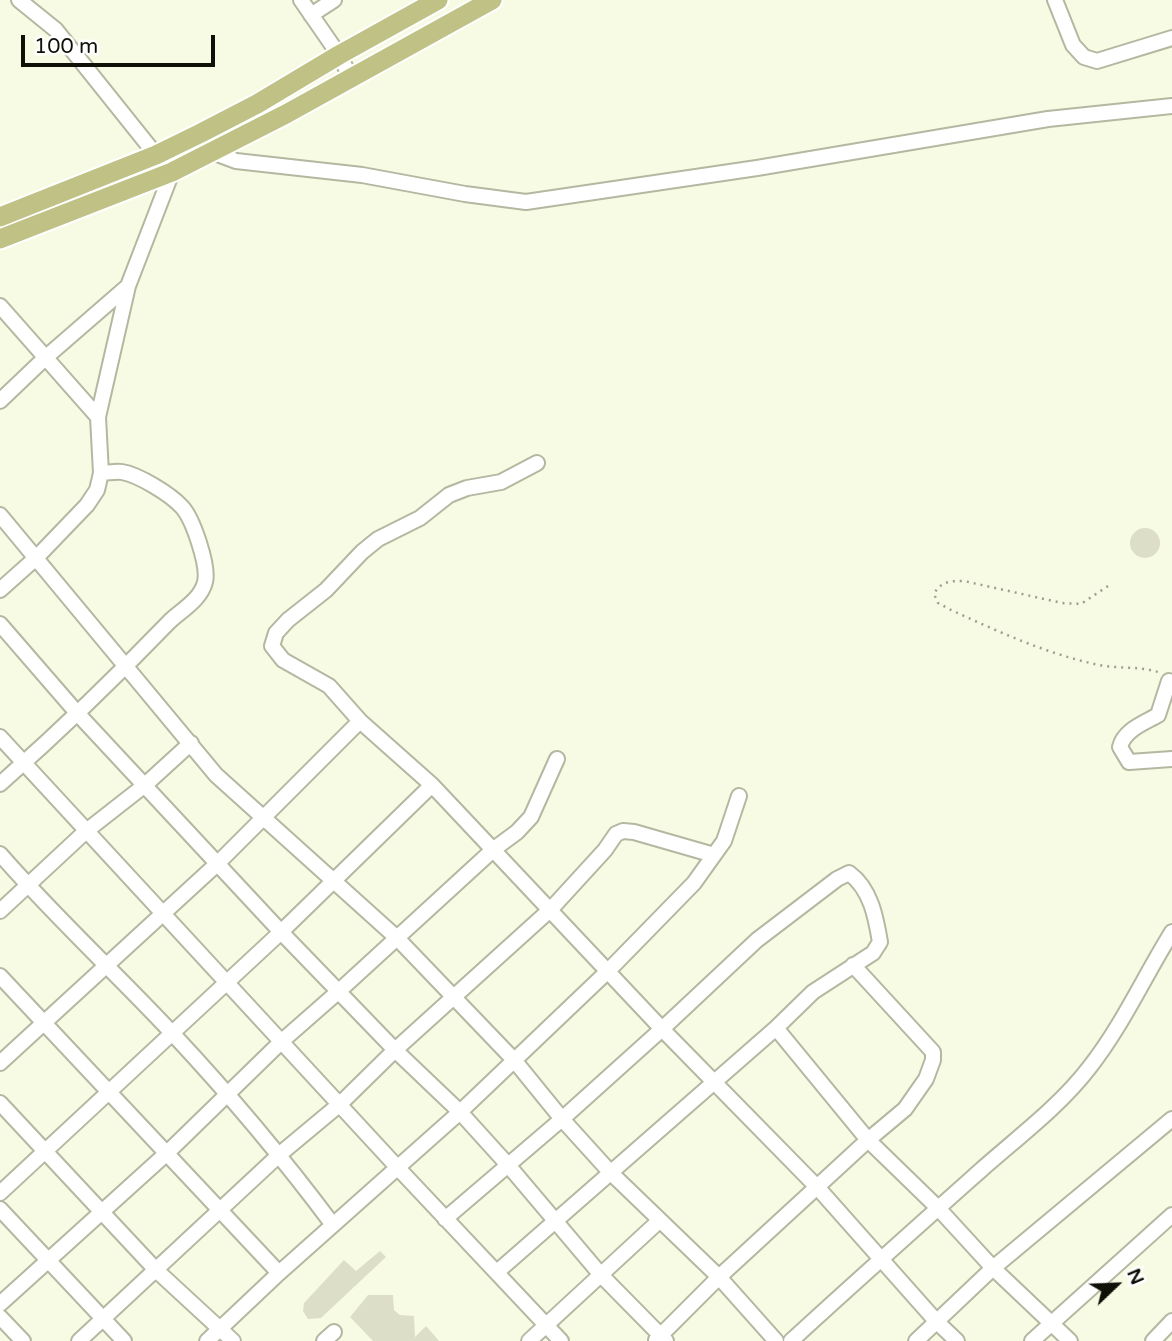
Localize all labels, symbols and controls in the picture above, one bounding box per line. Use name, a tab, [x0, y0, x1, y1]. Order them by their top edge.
scale bar	[24, 21, 219, 65]
text: 100 m	[34, 34, 98, 59]
north arrow	[1081, 1250, 1151, 1320]
text: N	[1122, 1265, 1148, 1288]

